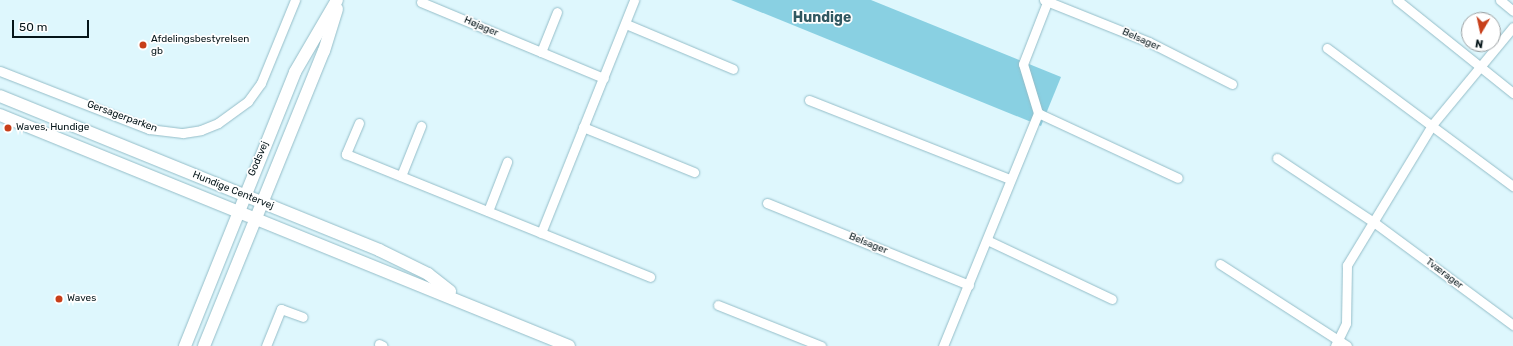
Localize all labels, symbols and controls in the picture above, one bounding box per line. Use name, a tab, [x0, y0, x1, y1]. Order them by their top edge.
district label: Hundige	[793, 10, 851, 26]
scale bar	[14, 12, 91, 38]
north arrow	[1461, 12, 1501, 52]
street label: Højager	[462, 14, 500, 40]
text: 50 m	[19, 20, 47, 34]
street label: Belsager	[1120, 26, 1162, 54]
place label: Afdelingsbestyrelsen gb	[151, 33, 249, 56]
text: N	[1474, 36, 1484, 50]
marker: Afdelingsbestyrelsen gb	[138, 40, 148, 50]
street label: Gersagerparken	[85, 99, 159, 135]
place label: Waves, Hundige	[16, 122, 89, 134]
marker: Waves, Hundige	[3, 123, 13, 133]
street label: Godsvej	[246, 140, 272, 178]
street label: Hundige Centervej	[191, 169, 275, 213]
street label: Belsager	[847, 231, 889, 257]
street label: Tværager	[1423, 256, 1465, 292]
place label: Waves	[67, 293, 96, 305]
marker: Waves	[54, 294, 64, 304]

